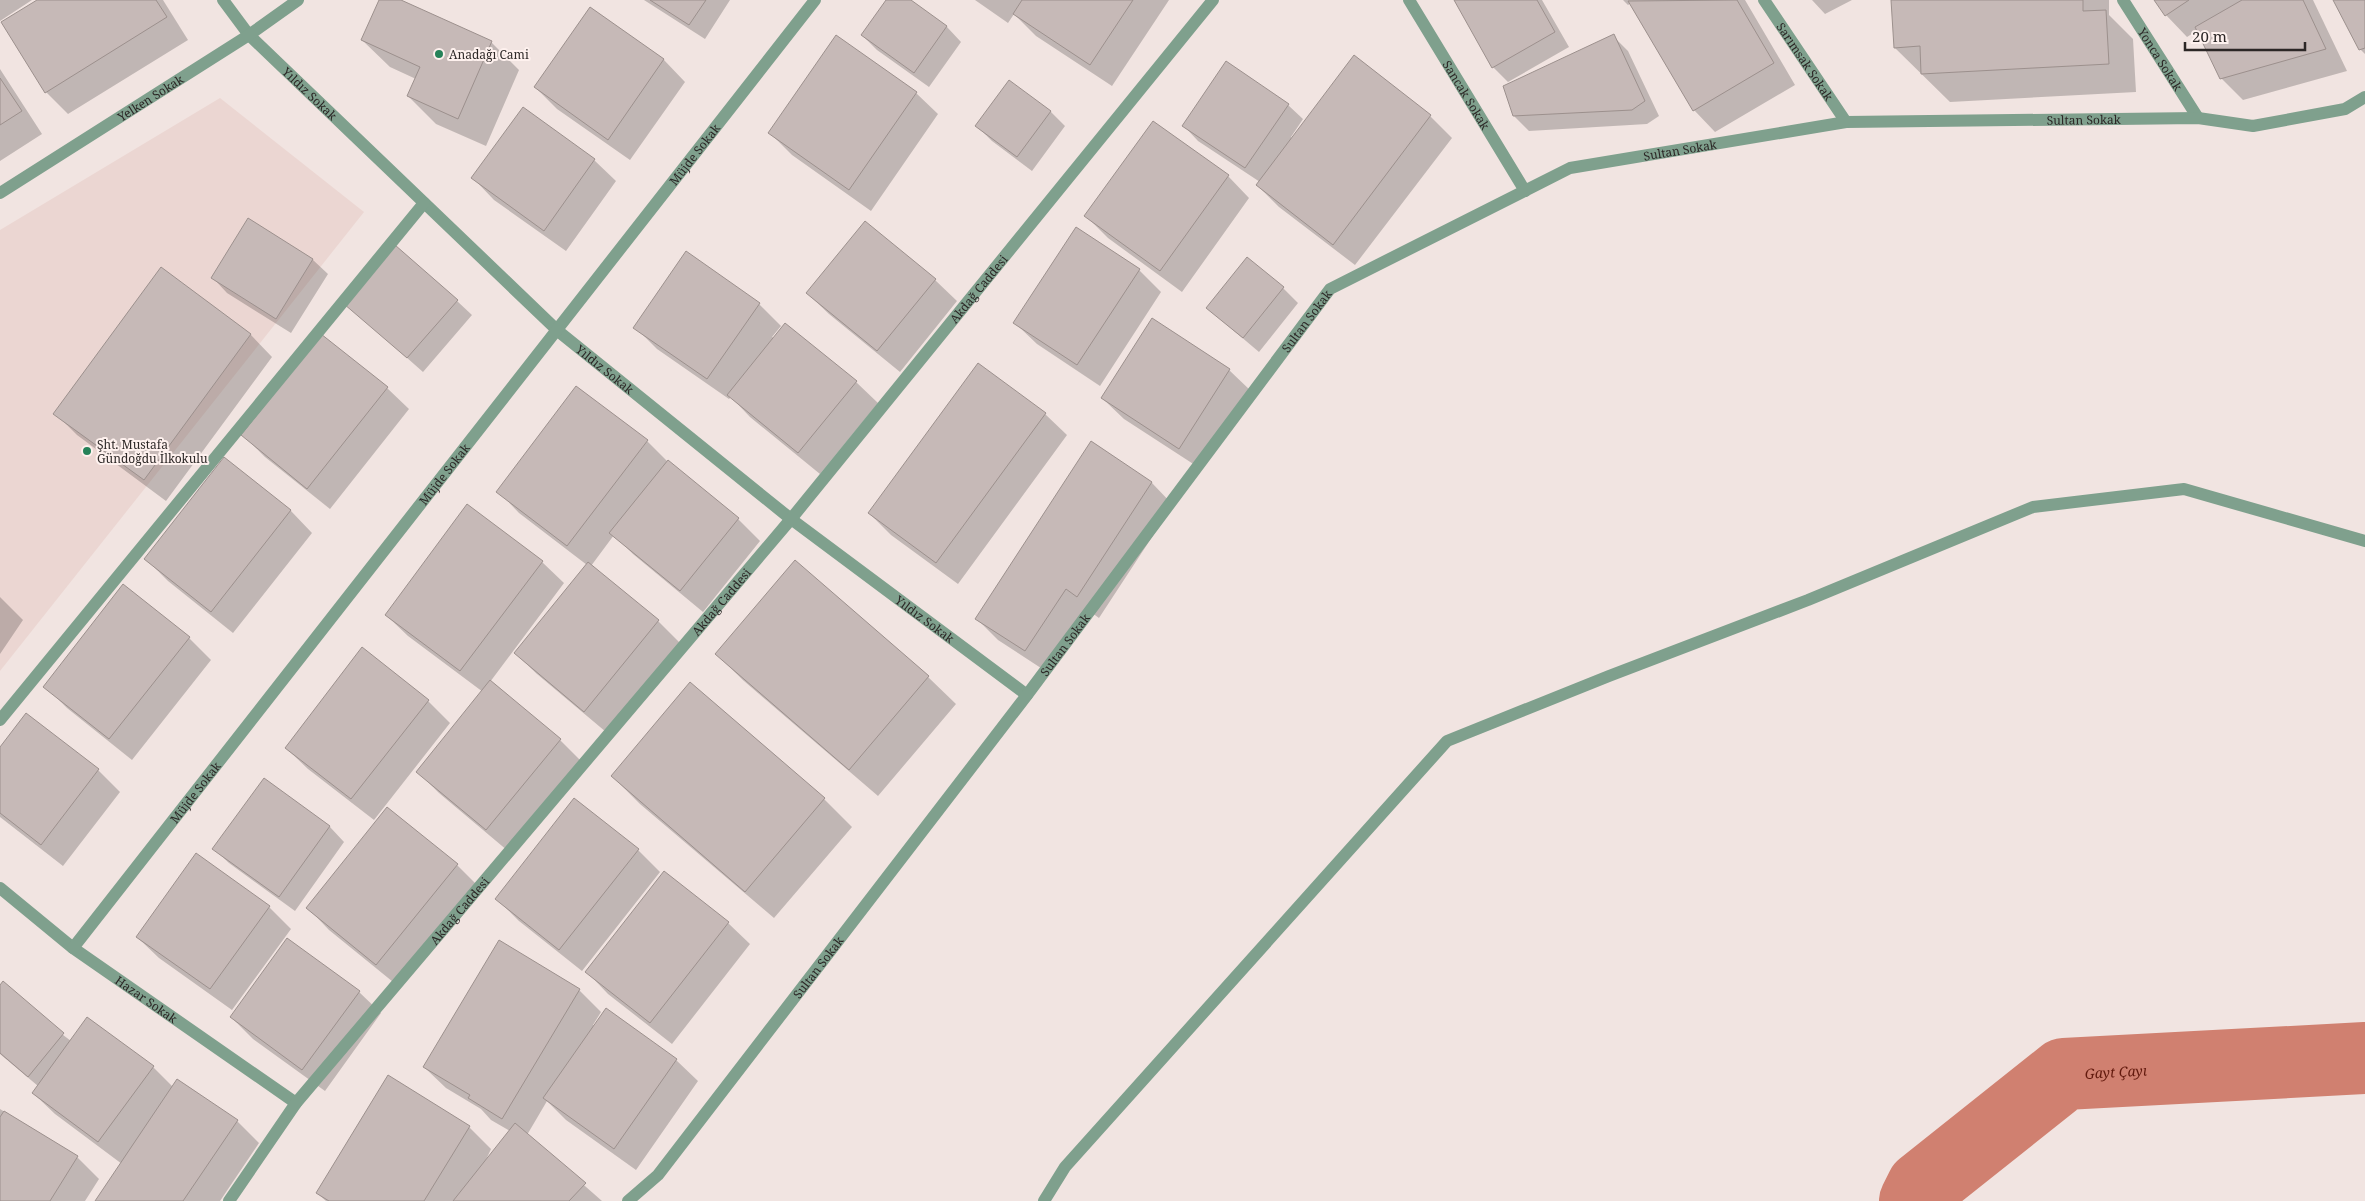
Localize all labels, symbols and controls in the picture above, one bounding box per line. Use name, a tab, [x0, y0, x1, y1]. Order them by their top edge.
street label: Sarımsak Sokak	[1773, 19, 1838, 105]
scale bar	[2185, 20, 2305, 52]
street label: Yonca Sokak	[2134, 24, 2187, 95]
text: 20 m	[2192, 26, 2227, 46]
place label: Anadağı Cami	[449, 46, 529, 63]
marker: Anadağı Cami	[433, 48, 445, 60]
street label: Sancak Sokak	[1439, 57, 1495, 134]
street label: Yıldız Sokak	[278, 62, 342, 124]
street label: Yelken Sokak	[113, 70, 187, 125]
street label: Sultan Sokak	[2047, 110, 2122, 128]
street label: Müjde Sokak	[665, 119, 724, 188]
street label: Sultan Sokak	[1642, 135, 1719, 164]
street label: Akdağ Caddesi	[945, 251, 1011, 327]
street label: Sultan Sokak	[1277, 285, 1336, 356]
street label: Yıldız Sokak	[572, 340, 638, 398]
place label: Şht. Mustafa Gündoğdu İlkokulu	[97, 436, 208, 467]
street label: Müjde Sokak	[415, 439, 474, 508]
marker: Şht. Mustafa Gündoğdu İlkokulu	[81, 445, 93, 457]
street label: Akdağ Caddesi	[687, 564, 755, 639]
street label: Yıldız Sokak	[891, 591, 959, 647]
street label: Sultan Sokak	[1036, 609, 1094, 679]
street label: Müjde Sokak	[166, 757, 225, 826]
street label: Akdağ Caddesi	[426, 873, 493, 948]
street label: Sultan Sokak	[789, 932, 848, 1002]
street label: Hazar Sokak	[112, 971, 182, 1027]
water label: Gayt Çayı	[2084, 1060, 2148, 1082]

